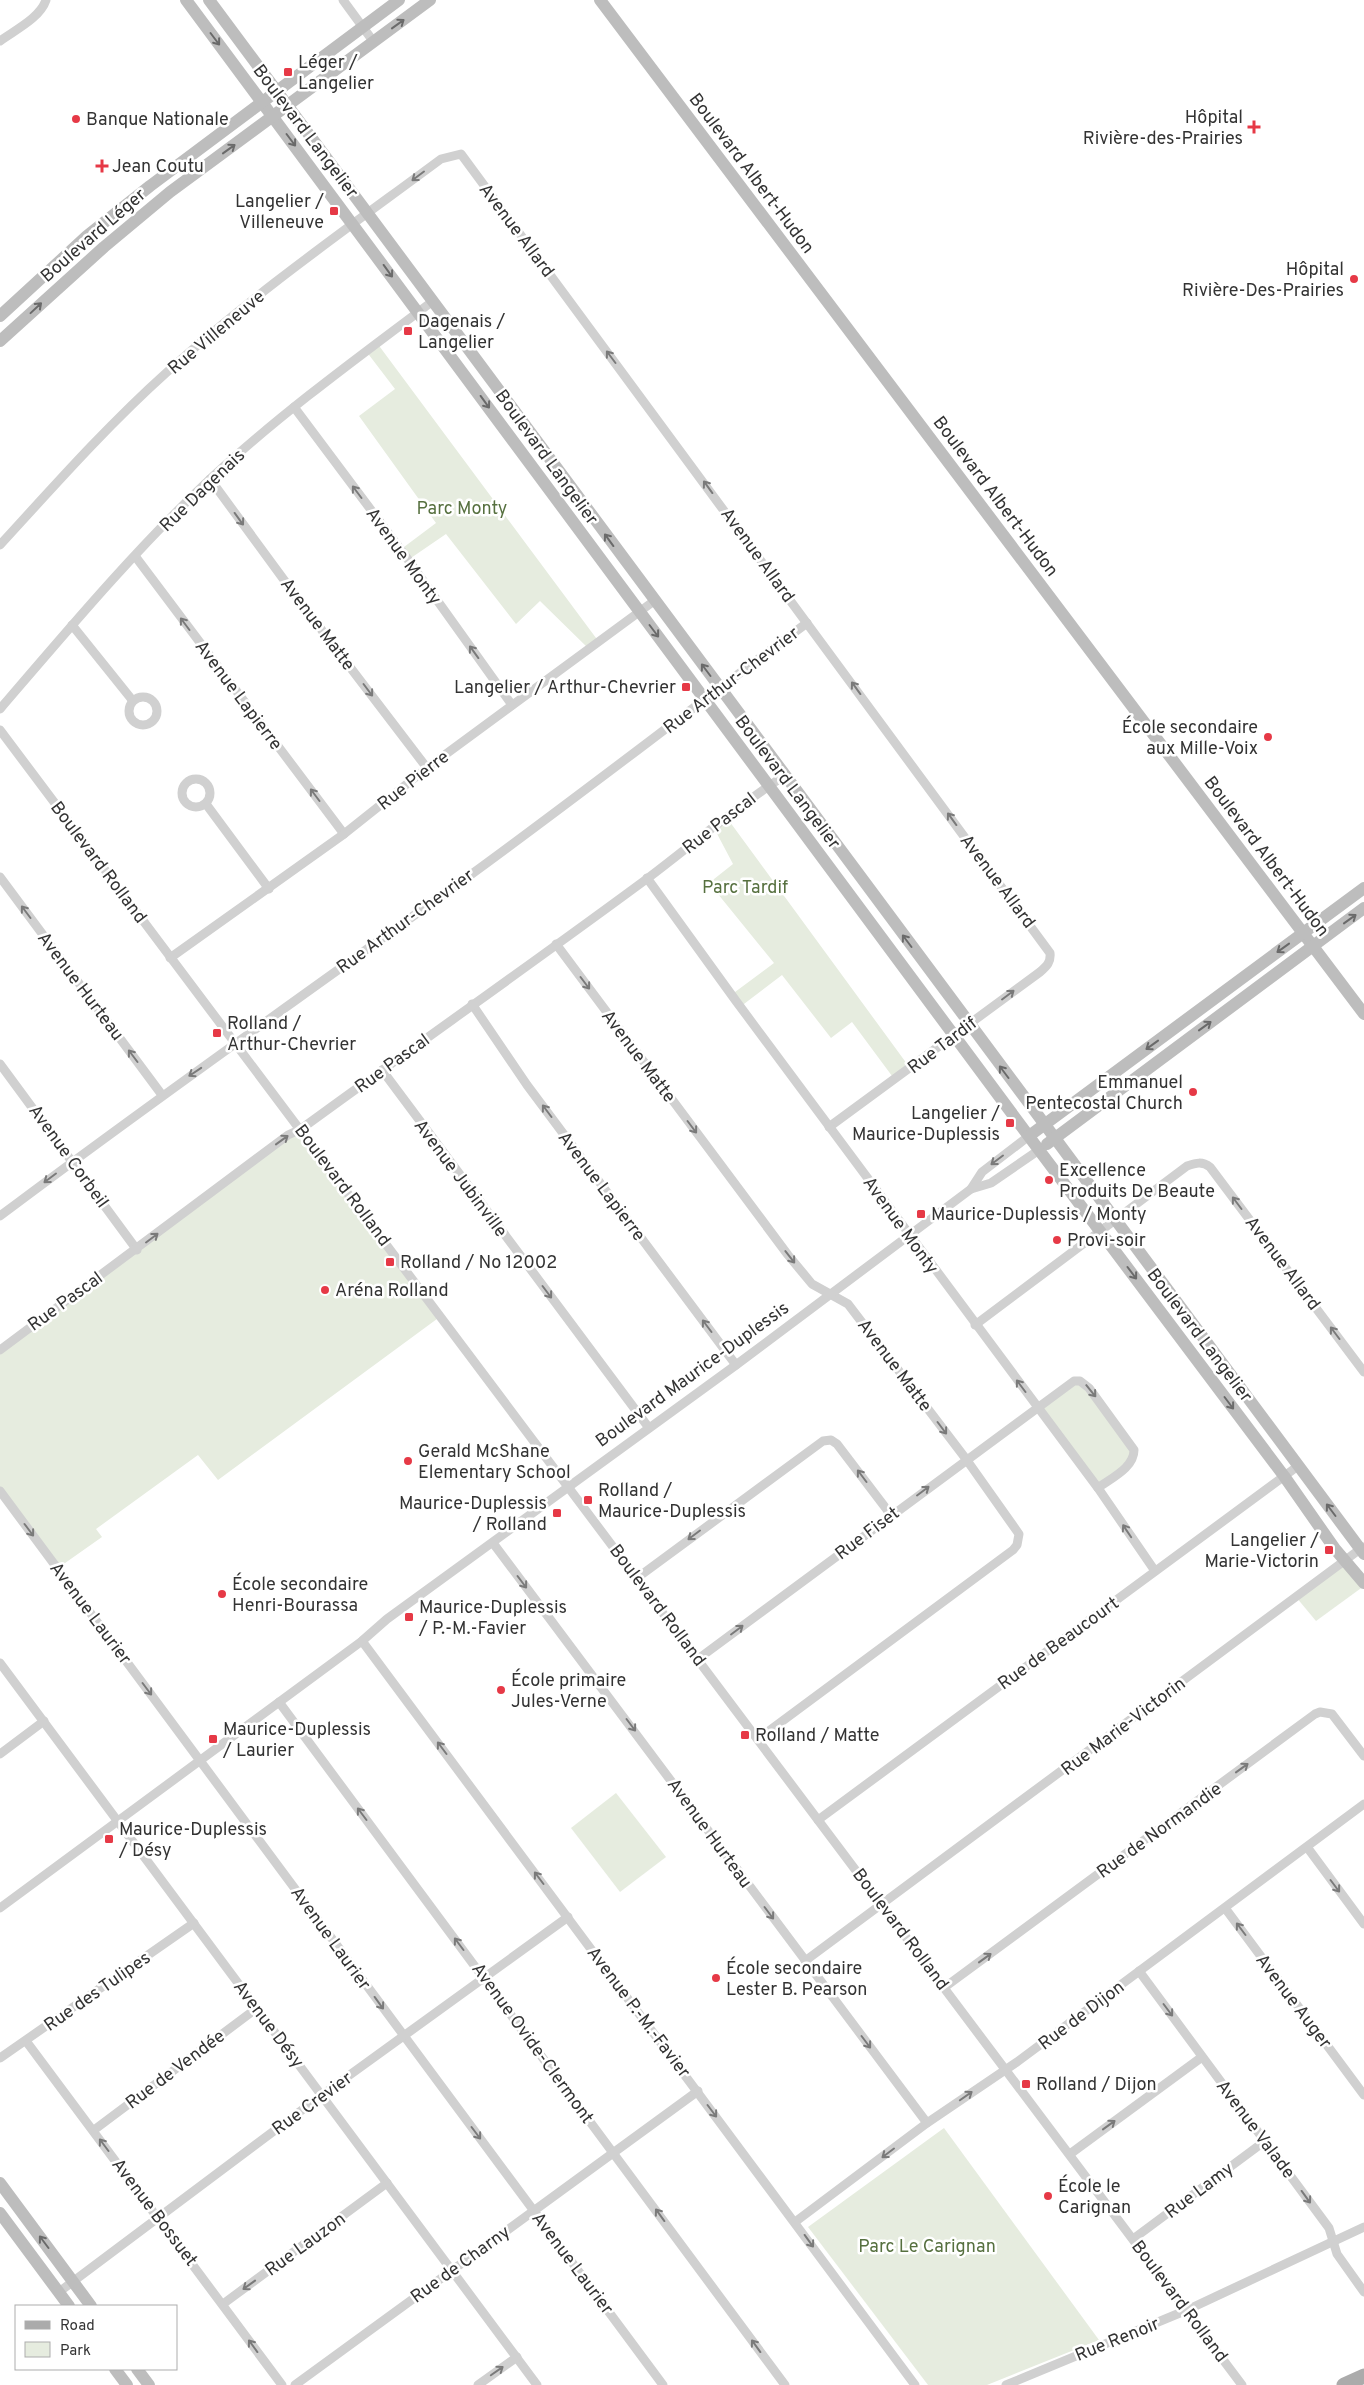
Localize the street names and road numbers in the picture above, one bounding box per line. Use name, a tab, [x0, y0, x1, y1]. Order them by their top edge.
street label: Boulevard Langelier	[247, 60, 363, 203]
street label: Boulevard Albert-Hudon	[683, 89, 819, 259]
street label: Avenue Allard	[473, 179, 559, 282]
street label: Boulevard Léger	[37, 184, 151, 288]
street label: Rue Villeneuve	[164, 286, 270, 380]
street label: Boulevard Langelier	[489, 386, 603, 530]
street label: Boulevard Albert-Hudon	[927, 412, 1063, 582]
street label: Rue Dagenais	[156, 445, 251, 538]
street label: Avenue Monty	[360, 504, 446, 610]
street label: Avenue Allard	[715, 504, 799, 608]
street label: Avenue Matte	[274, 574, 359, 676]
street label: Rue Arthur-Chevrier	[659, 623, 804, 740]
street label: Avenue Lapierre	[189, 636, 287, 756]
street label: Boulevard Langelier	[729, 711, 845, 854]
street label: Rue Pierre	[374, 746, 454, 816]
street label: Boulevard Albert-Hudon	[1198, 772, 1334, 942]
street label: Rue Pascal	[678, 788, 761, 860]
street label: Boulevard Rolland	[44, 797, 151, 928]
street label: Avenue Allard	[954, 830, 1040, 933]
street label: Rue Arthur-Chevrier	[333, 865, 479, 980]
street label: Avenue Hurteau	[31, 928, 128, 1046]
street label: Avenue Matte	[595, 1006, 680, 1108]
street label: Rue Tardif	[904, 1013, 982, 1080]
street label: Rue Pascal	[351, 1029, 435, 1099]
street label: Avenue Corbeil	[23, 1101, 113, 1213]
street label: Avenue Jubinville	[408, 1115, 512, 1243]
street label: Boulevard Rolland	[288, 1120, 395, 1251]
street label: Avenue Lapierre	[552, 1127, 650, 1247]
street label: Avenue Monty	[857, 1173, 943, 1279]
street label: Avenue Allard	[1239, 1212, 1325, 1315]
street label: Boulevard Langelier	[1141, 1264, 1257, 1407]
street label: Rue Pascal	[24, 1267, 108, 1337]
street label: Boulevard Maurice-Duplessis	[592, 1297, 794, 1453]
street label: Avenue Matte	[851, 1315, 936, 1417]
street label: Rue Fiset	[831, 1502, 905, 1566]
street label: Boulevard Rolland	[603, 1540, 710, 1671]
street label: Avenue Laurier	[44, 1558, 136, 1670]
street label: Rue de Beaucourt	[994, 1593, 1124, 1696]
street label: Rue Marie-Victorin	[1057, 1673, 1191, 1782]
street label: Avenue Hurteau	[661, 1774, 756, 1893]
street label: Rue de Normandie	[1093, 1778, 1227, 1884]
street label: Boulevard Rolland	[846, 1864, 953, 1995]
street label: Avenue Laurier	[284, 1883, 375, 1995]
street label: Avenue P.-M.-Favier	[581, 1943, 695, 2083]
street label: Rue des Tulipes	[40, 1947, 156, 2037]
street label: Avenue Auger	[1250, 1950, 1336, 2054]
street label: Avenue Ovide-Clermont	[466, 1959, 598, 2129]
street label: Rue de Dijon	[1034, 1976, 1129, 2056]
street label: Avenue Désy	[227, 1977, 308, 2073]
street label: Rue de Vendée	[122, 2025, 230, 2115]
street label: Rue Crevier	[268, 2067, 358, 2141]
street label: Avenue Valade	[1210, 2076, 1299, 2184]
street label: Avenue Bossuet	[106, 2154, 202, 2271]
street label: Rue Lamy	[1161, 2158, 1239, 2225]
street label: Rue Lauzon	[261, 2208, 351, 2282]
street label: Avenue Laurier	[526, 2208, 618, 2320]
street label: Rue de Charny	[406, 2221, 515, 2309]
street label: Boulevard Rolland	[1125, 2236, 1232, 2367]
street label: Rue Renoir	[1072, 2313, 1163, 2368]

